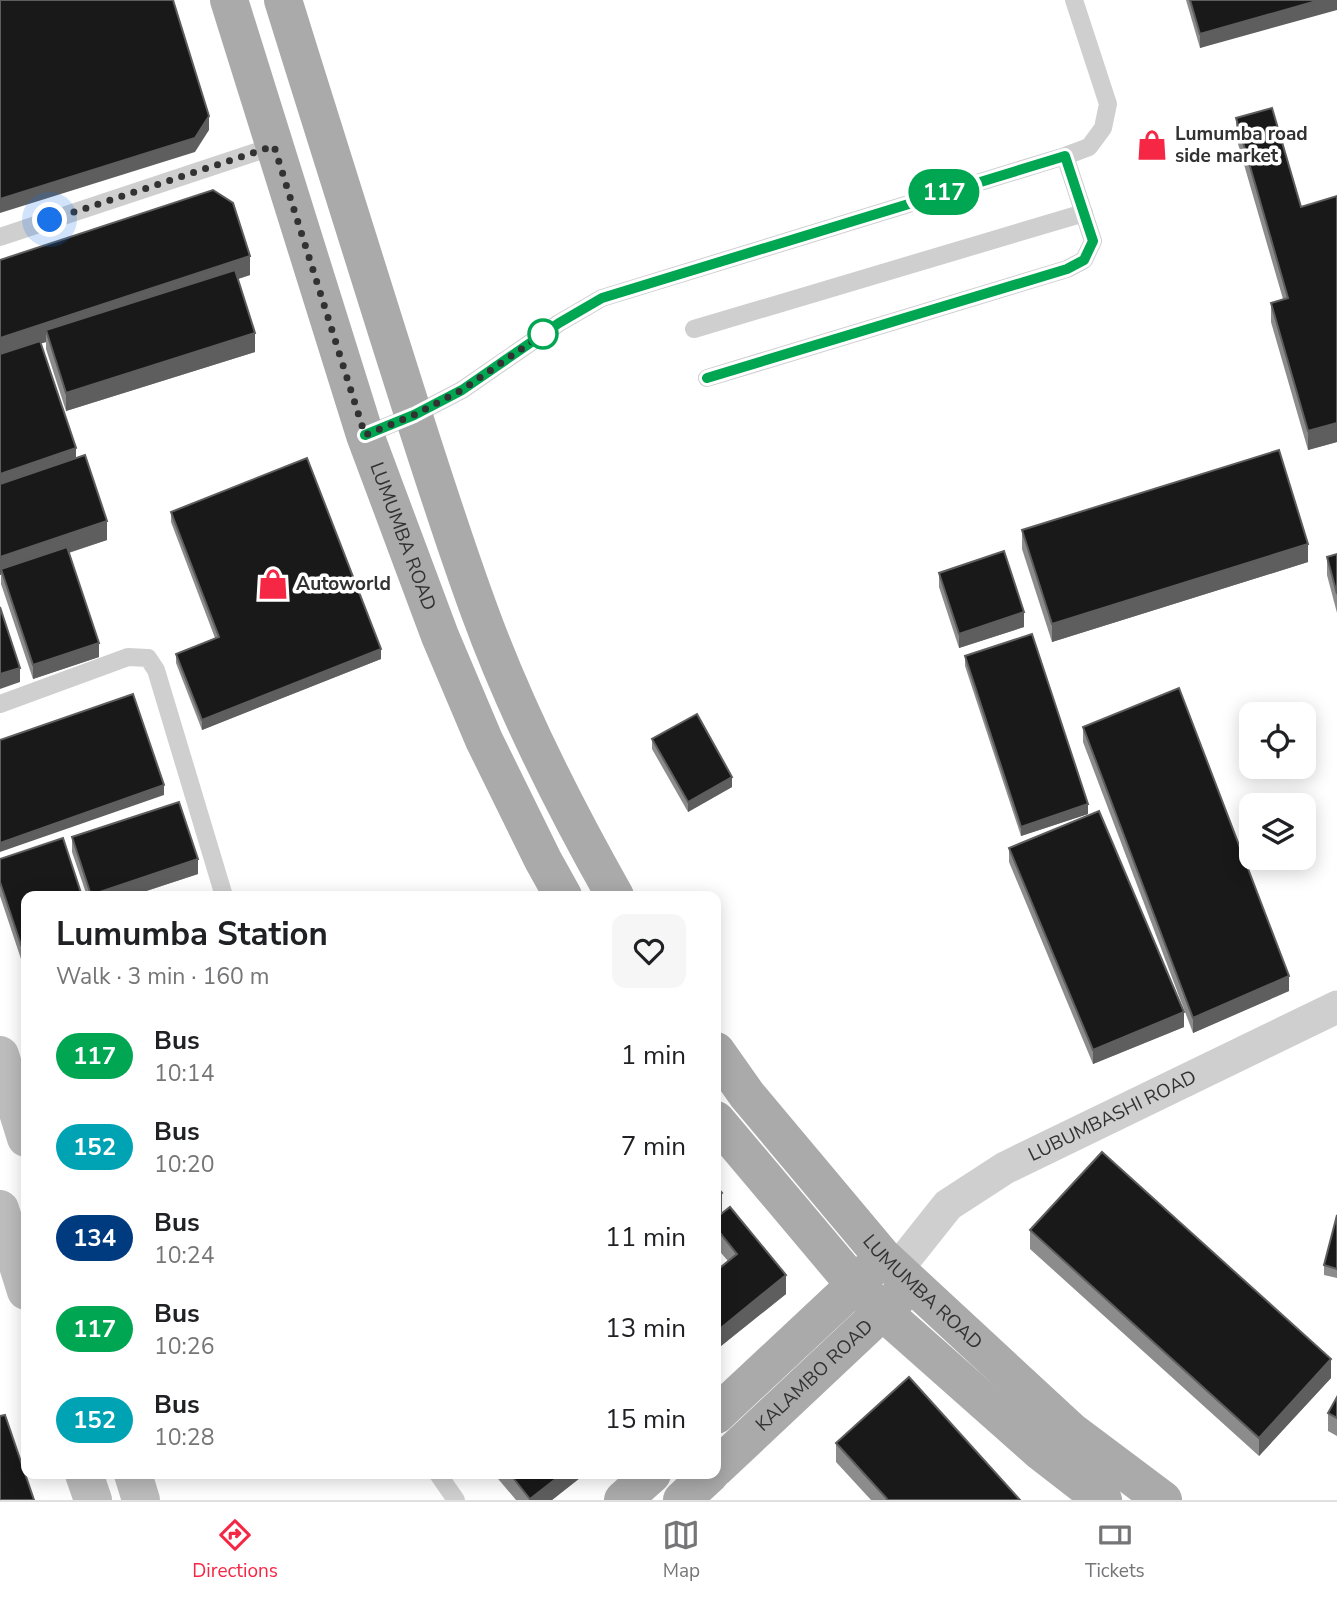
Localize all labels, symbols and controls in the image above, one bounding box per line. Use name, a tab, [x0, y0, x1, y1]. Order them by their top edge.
place label: Lumumba road side market	[1175, 121, 1308, 169]
shop icon: Lumumba road side market	[1135, 128, 1169, 162]
line badge: 117	[904, 169, 984, 215]
text: 117	[922, 176, 966, 208]
your location	[32, 202, 67, 237]
unlabelled marker	[528, 319, 558, 349]
street label: LUMUMBA ROAD	[363, 459, 442, 614]
shop icon: Autoworld	[256, 567, 290, 601]
place label: Autoworld	[296, 571, 391, 597]
map controls	[1239, 702, 1316, 870]
button: locate	[1239, 702, 1316, 779]
button: layers	[1239, 793, 1316, 870]
text: Lumumba Station	[56, 912, 328, 957]
button: heart	[612, 914, 686, 988]
text: Walk · 3 min · 160 m	[56, 961, 269, 992]
text: Bus	[154, 1023, 200, 1058]
text: 1 min	[621, 1038, 686, 1073]
text: 117	[73, 1040, 116, 1072]
text: 10:14	[154, 1058, 214, 1089]
street label: LUBUMBASHI ROAD	[1024, 1064, 1201, 1168]
text: Bus	[154, 1114, 200, 1149]
text: 7 min	[621, 1129, 686, 1164]
text: 152	[73, 1131, 116, 1163]
text: 10:20	[154, 1149, 214, 1180]
text: Bus	[154, 1205, 200, 1240]
text: 11 min	[605, 1220, 686, 1255]
text: 134	[73, 1222, 116, 1254]
street label: LUMUMBA ROAD	[857, 1229, 988, 1355]
text: 10:24	[154, 1240, 214, 1271]
text: Bus	[154, 1296, 200, 1331]
text: 13 min	[605, 1311, 686, 1346]
text: 117	[73, 1313, 116, 1345]
street label: KALAMBO ROAD	[750, 1314, 879, 1437]
text: 10:26	[154, 1331, 214, 1362]
text: Bus	[154, 1387, 200, 1422]
text: 15 min	[605, 1402, 686, 1437]
text: 152	[73, 1404, 116, 1436]
text: 10:28	[154, 1422, 214, 1453]
tab: Directions	[192, 1516, 278, 1584]
tab: Map	[662, 1516, 700, 1584]
tab: Tickets	[1085, 1516, 1145, 1584]

